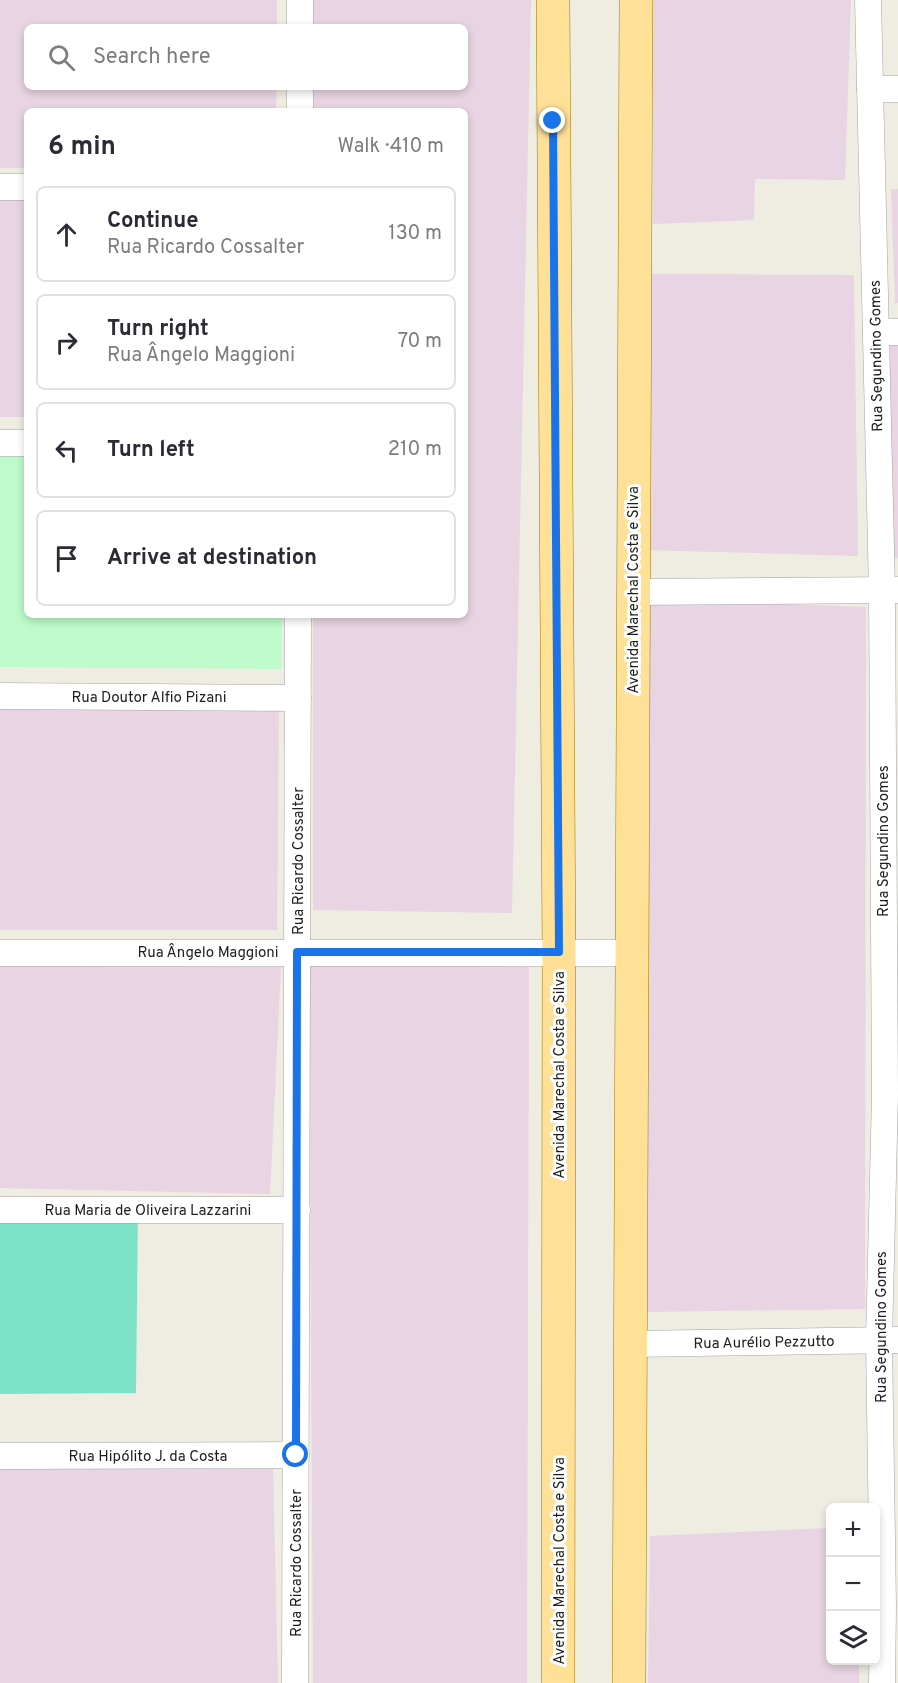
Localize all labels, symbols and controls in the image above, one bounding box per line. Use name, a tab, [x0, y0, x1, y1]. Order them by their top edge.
search box	[24, 24, 468, 90]
icon: search	[45, 41, 78, 74]
text: Search here	[93, 44, 211, 71]
route end	[539, 107, 565, 133]
text: 6 min	[48, 131, 116, 164]
text: Walk · 410 m	[338, 134, 444, 160]
text: Continue	[107, 208, 198, 235]
icon: ahead	[50, 218, 83, 251]
text: 130 m	[388, 221, 442, 247]
text: Rua Ricardo Cossalter	[107, 235, 304, 261]
street label: Rua Segundino Gomes	[867, 280, 888, 432]
text: Turn right	[107, 316, 209, 343]
icon: right	[50, 326, 83, 359]
text: 70 m	[398, 329, 442, 355]
text: Rua Ângelo Maggioni	[107, 343, 295, 369]
icon: left	[50, 434, 83, 467]
text: Turn left	[107, 437, 195, 464]
text: 210 m	[388, 437, 442, 463]
street label: Avenida Marechal Costa e Silva	[625, 486, 644, 694]
icon: arrive	[50, 542, 83, 575]
text: Arrive at destination	[107, 545, 317, 572]
street label: Rua Doutor Alfio Pizani	[71, 689, 227, 708]
street label: Rua Segundino Gomes	[875, 765, 894, 917]
street label: Rua Ricardo Cossalter	[290, 787, 309, 935]
street label: Rua Ângelo Maggioni	[137, 943, 279, 963]
street label: Avenida Marechal Costa e Silva	[551, 971, 570, 1179]
street label: Rua Maria de Oliveira Lazzarini	[45, 1202, 251, 1221]
street label: Rua Segundino Gomes	[873, 1251, 892, 1403]
street label: Rua Aurélio Pezzutto	[693, 1333, 835, 1354]
route start	[282, 1441, 308, 1467]
street label: Rua Hipólito J. da Costa	[69, 1448, 227, 1467]
street label: Avenida Marechal Costa e Silva	[551, 1457, 570, 1665]
street label: Rua Ricardo Cossalter	[288, 1489, 307, 1637]
map controls	[826, 1503, 880, 1665]
button: +	[826, 1503, 880, 1557]
button: −	[826, 1557, 880, 1611]
button: layers	[826, 1611, 880, 1665]

